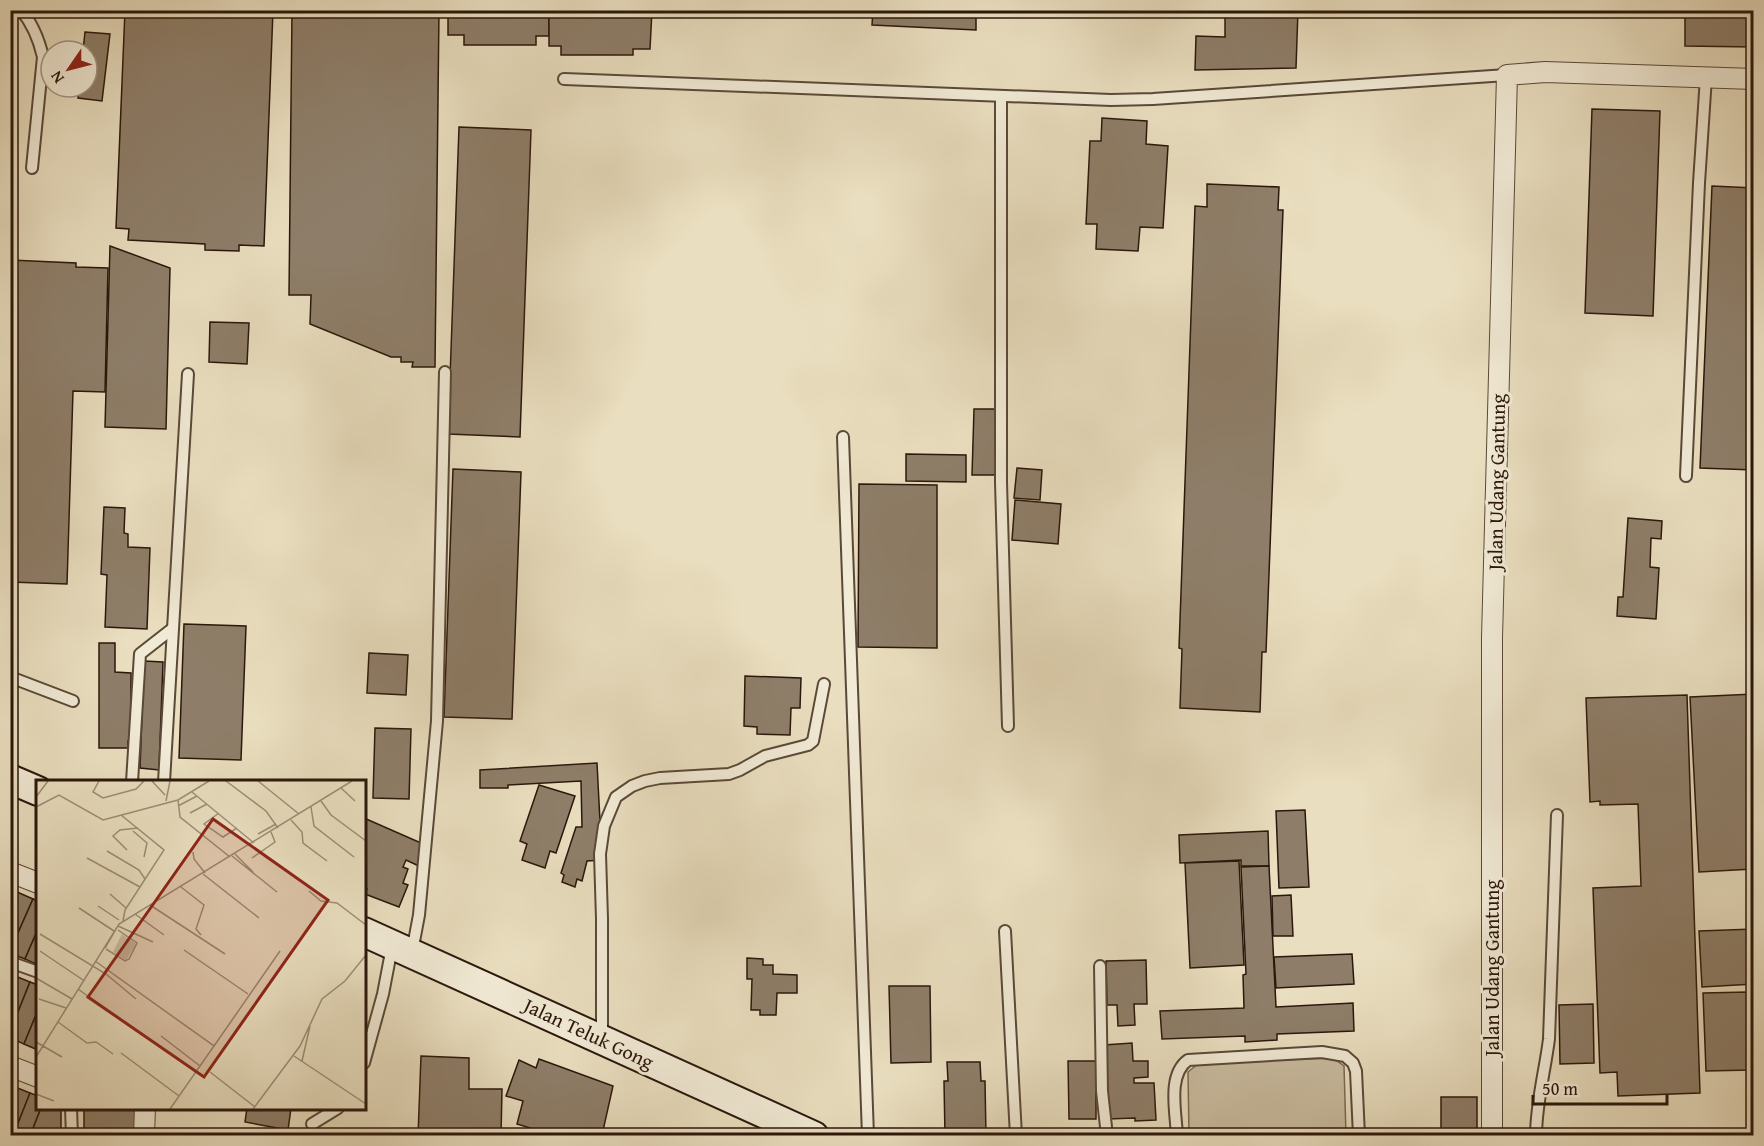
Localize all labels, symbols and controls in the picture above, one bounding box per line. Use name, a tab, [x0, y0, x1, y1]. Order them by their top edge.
north arrow	[39, 39, 99, 99]
text: N	[44, 66, 70, 89]
street label: Jalan Udang Gantung	[1480, 393, 1512, 574]
inset map	[36, 780, 366, 1110]
street label: Jalan Udang Gantung	[1477, 880, 1506, 1059]
street label: Jalan Teluk Gong	[517, 989, 659, 1076]
scale bar	[1533, 1068, 1666, 1106]
text: 50 m	[1542, 1075, 1578, 1102]

